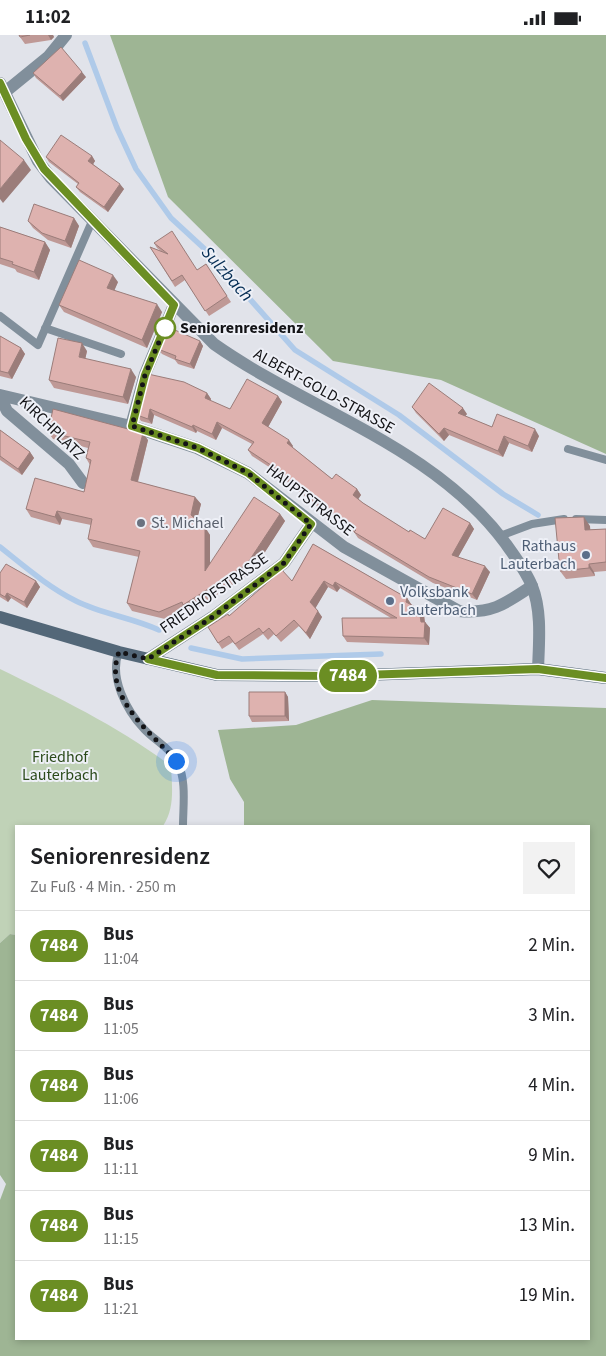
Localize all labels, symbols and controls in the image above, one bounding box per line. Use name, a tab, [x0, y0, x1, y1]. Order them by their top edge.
text: 11:02	[25, 4, 71, 31]
water label: Sulzbach	[195, 241, 259, 307]
marker: Seniorenresidenz	[154, 317, 176, 339]
place label: Seniorenresidenz	[180, 317, 303, 339]
street label: ALBERT-GOLD-STRASSE	[249, 343, 399, 439]
street label: KIRCHPLATZ	[14, 391, 90, 465]
street label: HAUPTSTRASSE	[262, 459, 358, 541]
place label: St. Michael	[151, 512, 224, 534]
marker: St. Michael	[135, 517, 147, 529]
place label: Rathaus Lauterbach	[500, 535, 576, 575]
street label: FRIEDHOFSTRASSE	[155, 547, 273, 639]
marker: Rathaus Lauterbach	[580, 549, 592, 561]
place label: Volksbank Lauterbach	[400, 581, 476, 621]
marker: Volksbank Lauterbach	[384, 595, 396, 607]
line badge: 7484	[313, 660, 383, 692]
text: 7484	[329, 663, 367, 688]
park label: Friedhof Lauterbach	[22, 746, 98, 786]
your location	[164, 749, 189, 774]
text: Seniorenresidenz	[30, 839, 210, 874]
button: heart	[523, 842, 575, 894]
text: Zu Fuß · 4 Min. · 250 m	[30, 876, 176, 898]
text: Bus	[103, 921, 134, 948]
text: 2 Min.	[528, 932, 575, 959]
text: 7484	[40, 933, 78, 958]
text: 11:04	[103, 948, 139, 970]
text: Bus	[103, 991, 134, 1018]
text: 3 Min.	[528, 1002, 575, 1029]
text: 7484	[40, 1003, 78, 1028]
text: 11:05	[103, 1018, 139, 1040]
text: Bus	[103, 1061, 134, 1088]
text: 4 Min.	[528, 1072, 575, 1099]
text: 7484	[40, 1073, 78, 1098]
text: 11:06	[103, 1088, 139, 1110]
text: Bus	[103, 1131, 134, 1158]
text: 9 Min.	[528, 1142, 575, 1169]
text: 7484	[40, 1143, 78, 1168]
text: 11:11	[103, 1158, 139, 1180]
text: Bus	[103, 1201, 134, 1228]
text: 13 Min.	[519, 1212, 575, 1239]
text: 7484	[40, 1213, 78, 1238]
text: 11:15	[103, 1228, 139, 1250]
text: Bus	[103, 1271, 134, 1298]
text: 19 Min.	[519, 1282, 575, 1309]
text: 7484	[40, 1283, 78, 1308]
text: 11:21	[103, 1298, 139, 1320]

